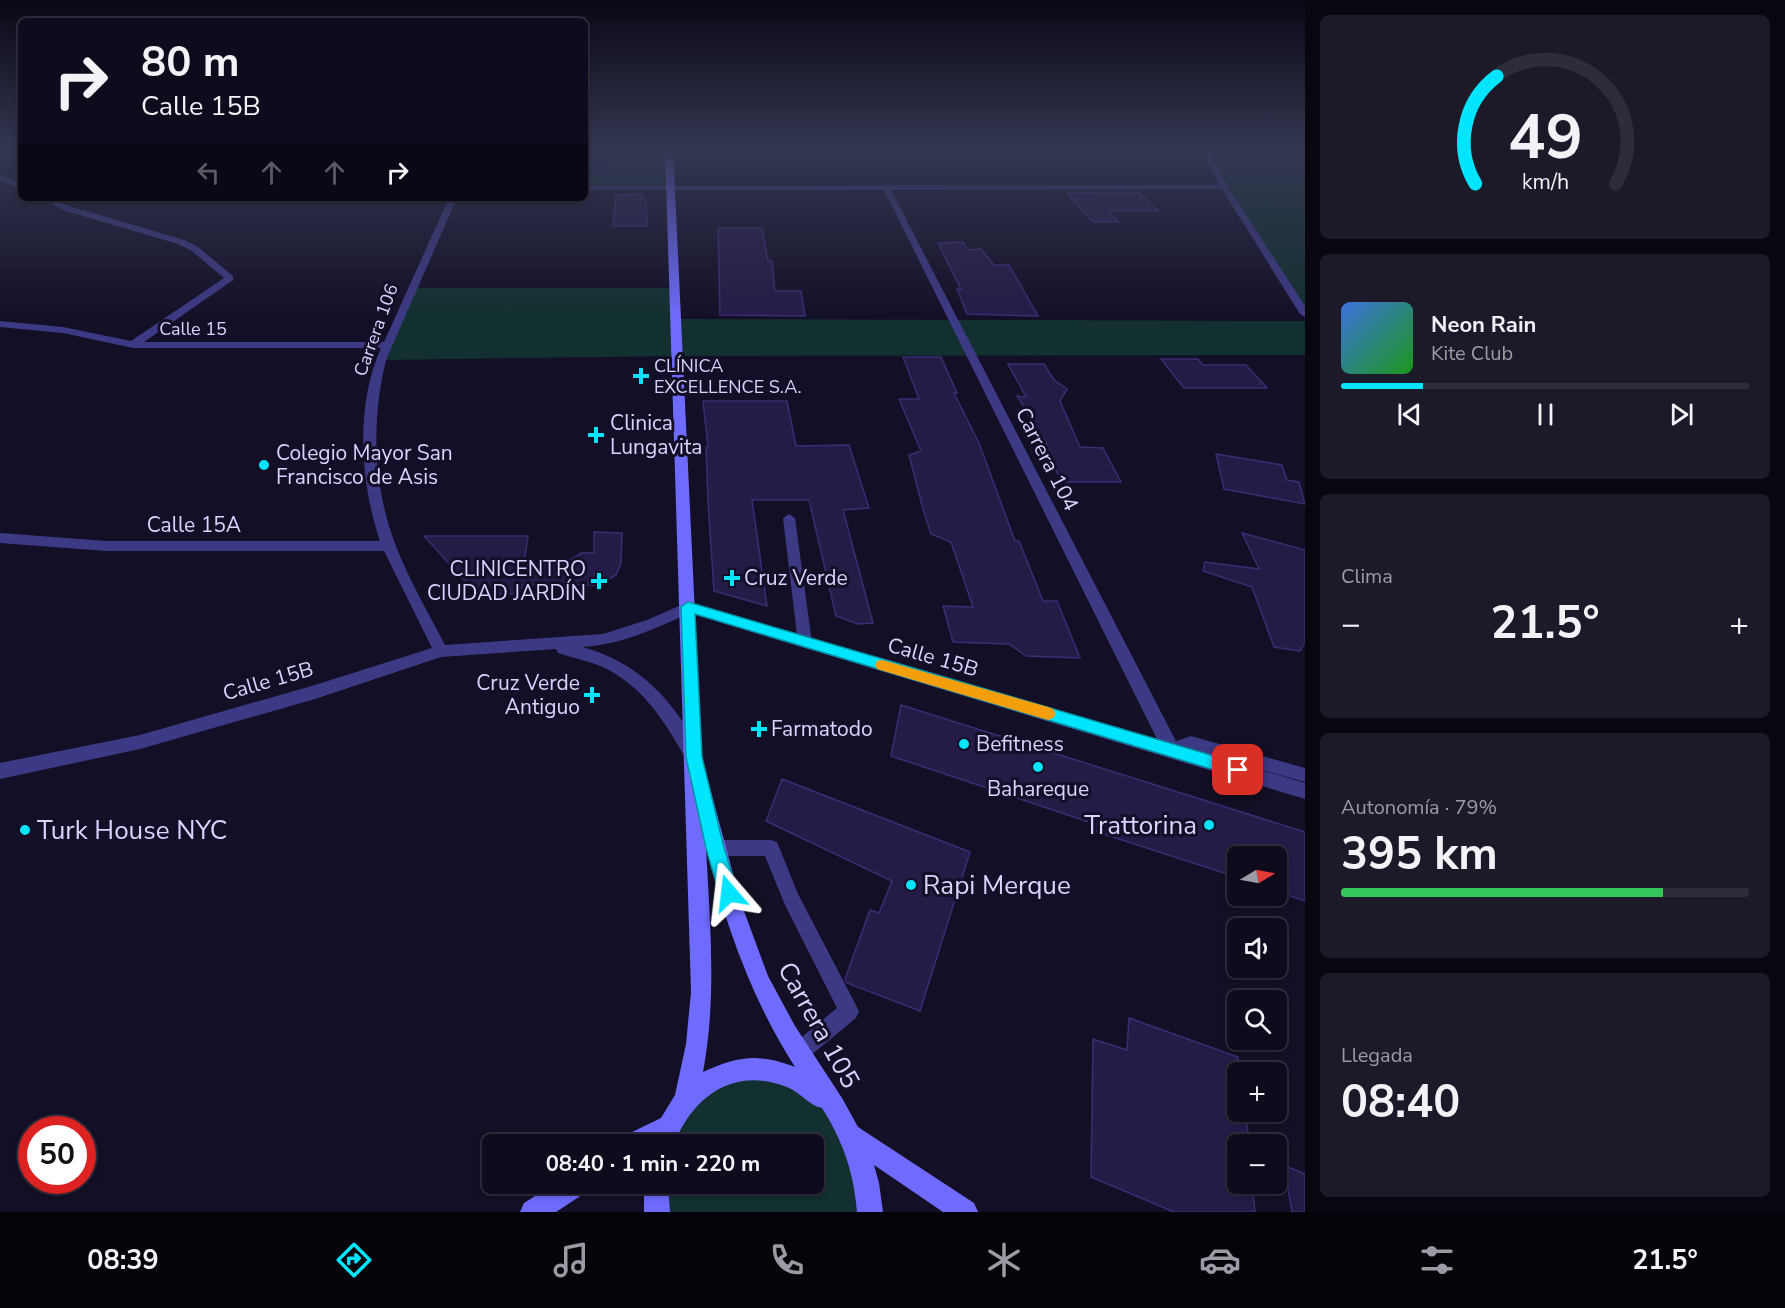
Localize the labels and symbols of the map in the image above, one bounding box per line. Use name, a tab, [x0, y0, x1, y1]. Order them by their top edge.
street label: Carrera 106	[348, 280, 404, 380]
street label: Calle 15	[159, 317, 227, 341]
place label: CLÍNICA EXCELLENCE S.A.	[654, 354, 802, 399]
marker: CLÍNICA EXCELLENCE S.A.	[632, 367, 650, 385]
street label: Carrera 104	[1009, 402, 1085, 516]
place label: Clinica Lungavita	[610, 409, 702, 461]
marker: Clinica Lungavita	[587, 426, 605, 444]
place label: Colegio Mayor San Francisco de Asis	[276, 439, 453, 491]
marker: Colegio Mayor San Francisco de Asis	[257, 458, 271, 472]
street label: Calle 15A	[147, 511, 241, 539]
place label: CLINICENTRO CIUDAD JARDÍN	[427, 555, 586, 607]
place label: Cruz Verde	[744, 564, 848, 592]
marker: Cruz Verde	[725, 571, 739, 585]
marker: CLINICENTRO CIUDAD JARDÍN	[590, 572, 608, 590]
street label: Calle 15B	[884, 631, 982, 683]
street label: Calle 15B	[219, 655, 317, 707]
place label: Cruz Verde Antiguo	[476, 669, 580, 721]
marker: Cruz Verde Antiguo	[585, 688, 599, 702]
place label: Farmatodo	[771, 715, 873, 743]
marker: Farmatodo	[752, 722, 766, 736]
place label: Befitness	[976, 730, 1064, 758]
marker: Befitness	[957, 737, 971, 751]
pin	[1212, 744, 1263, 795]
marker: Bahareque	[1031, 760, 1045, 774]
place label: Bahareque	[987, 775, 1089, 803]
place label: Trattorina	[1084, 808, 1197, 843]
place label: Turk House NYC	[37, 813, 227, 848]
marker: Trattorina	[1202, 818, 1216, 832]
marker: Turk House NYC	[18, 823, 32, 837]
north arrow	[1227, 846, 1287, 906]
position arrow	[697, 861, 761, 925]
place label: Rapi Merque	[923, 868, 1071, 903]
marker: Rapi Merque	[904, 878, 918, 892]
street label: Carrera 105	[769, 956, 868, 1095]
speed limit sign: 50	[18, 1116, 96, 1194]

